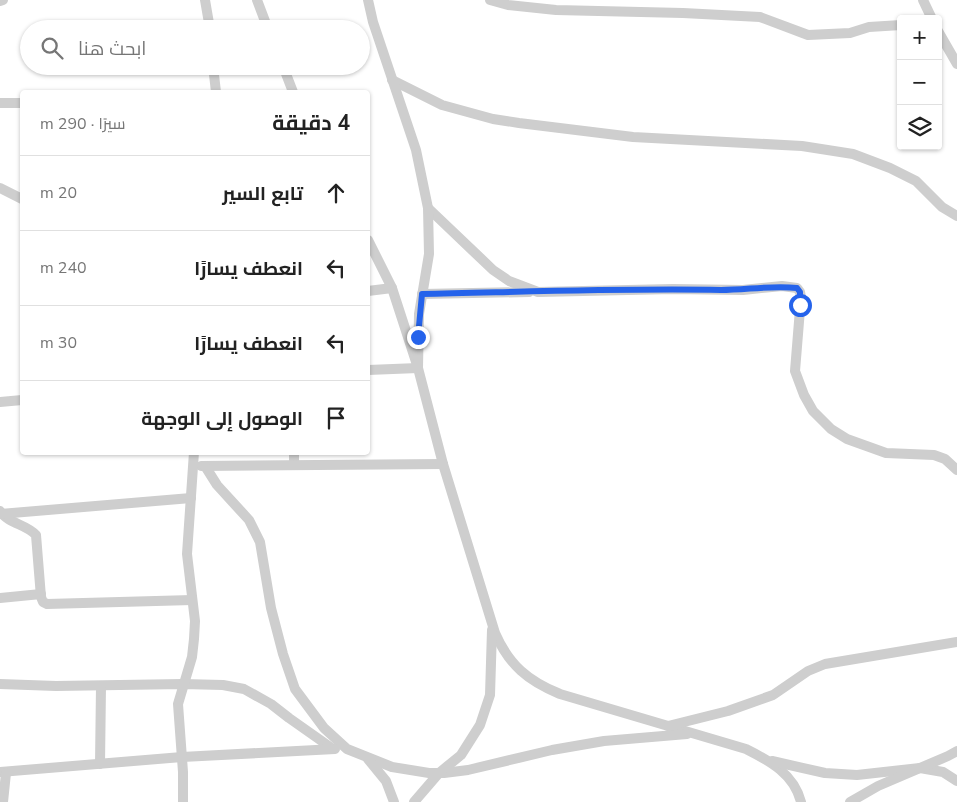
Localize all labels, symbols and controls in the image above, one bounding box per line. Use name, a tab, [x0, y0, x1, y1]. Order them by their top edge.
map controls	[897, 15, 942, 150]
button: +	[897, 15, 942, 60]
search box	[20, 20, 370, 75]
icon: search	[38, 34, 66, 62]
text: ابحث هنا	[78, 36, 146, 62]
button: −	[897, 60, 942, 105]
button: layers	[897, 105, 942, 150]
text: 4 دقيقة	[272, 109, 350, 137]
text: سيرًا · 290 m	[40, 113, 126, 135]
icon: ahead	[322, 179, 350, 207]
text: تابع السير	[222, 181, 303, 207]
text: 20 m	[40, 182, 77, 204]
icon: left	[322, 254, 350, 282]
text: انعطف يسارًا	[194, 256, 303, 282]
text: 240 m	[40, 257, 87, 279]
route start	[789, 294, 812, 317]
route end	[407, 326, 430, 349]
icon: left	[322, 329, 350, 357]
text: انعطف يسارًا	[194, 331, 303, 357]
text: 30 m	[40, 332, 77, 354]
icon: arrive	[322, 404, 350, 432]
text: الوصول إلى الوجهة	[141, 406, 303, 432]

